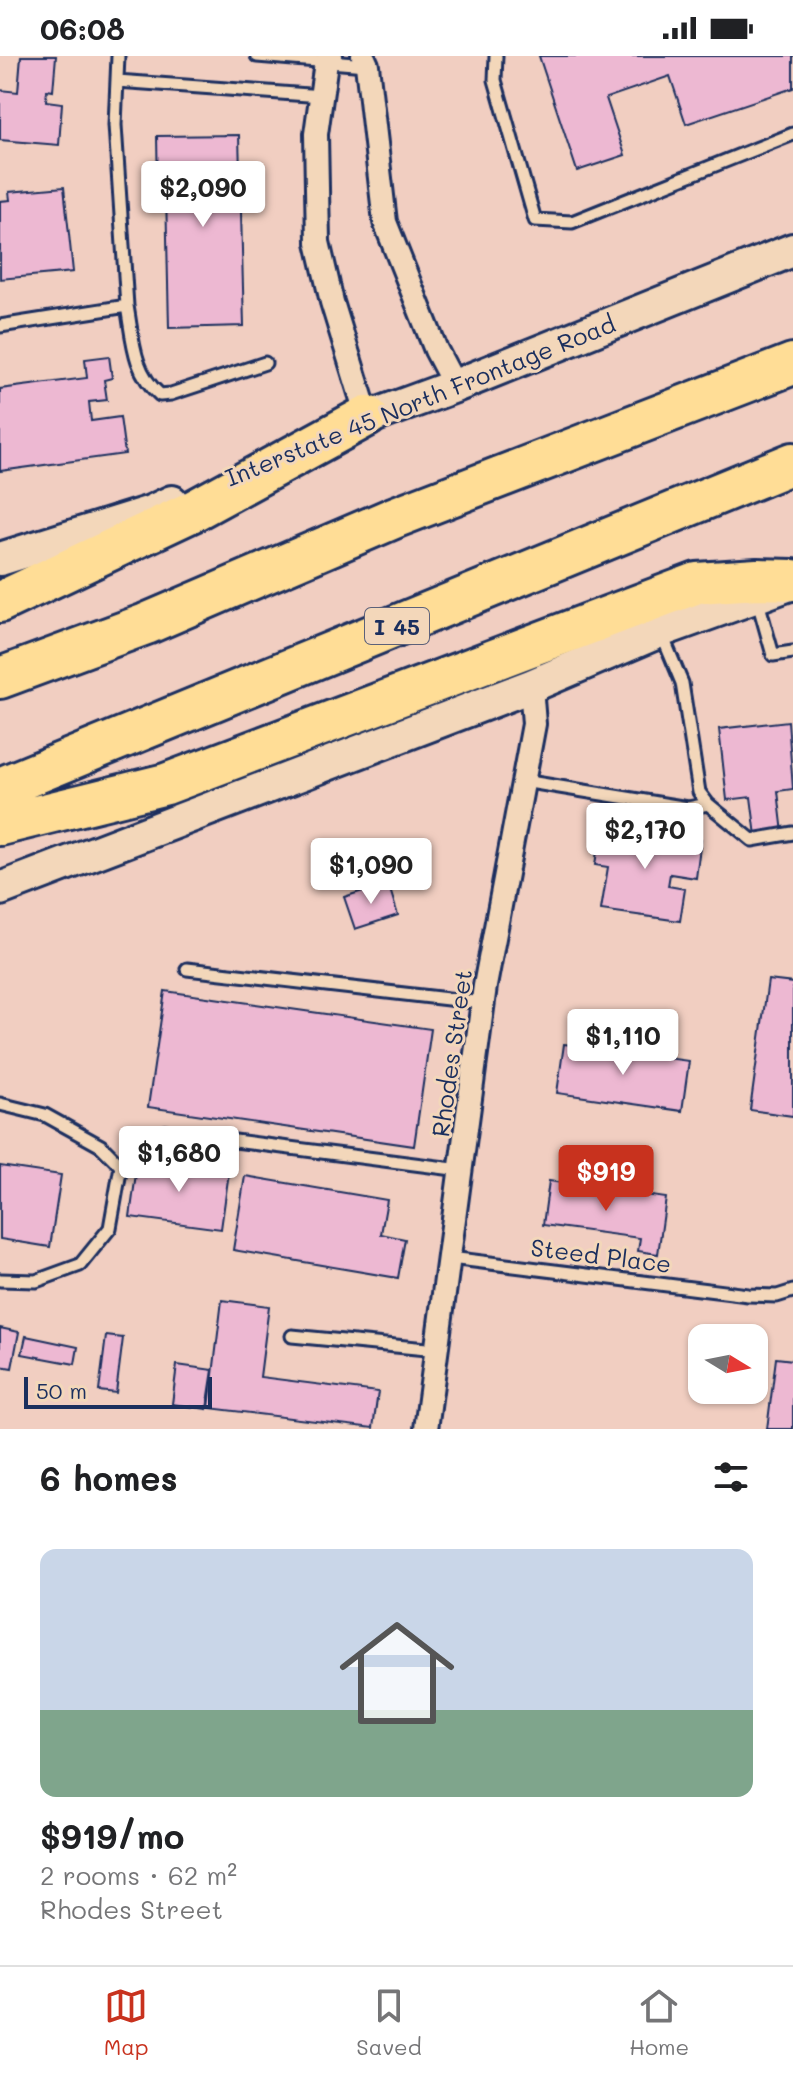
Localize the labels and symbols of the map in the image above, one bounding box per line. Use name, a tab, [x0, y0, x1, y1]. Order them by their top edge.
pin: $2,090	[138, 161, 268, 229]
street label: Interstate 45 North Frontage Road	[220, 307, 620, 493]
road number: I 45	[365, 608, 429, 644]
pin: $2,170	[580, 803, 710, 871]
pin: $1,090	[306, 838, 436, 906]
street label: Rhodes Street	[424, 967, 478, 1139]
pin: $1,110	[558, 1009, 688, 1077]
pin: $1,680	[114, 1126, 244, 1194]
pin: $919	[559, 1145, 653, 1213]
street label: Steed Place	[529, 1231, 673, 1279]
north arrow	[688, 1324, 768, 1404]
scale bar	[24, 1373, 212, 1409]

